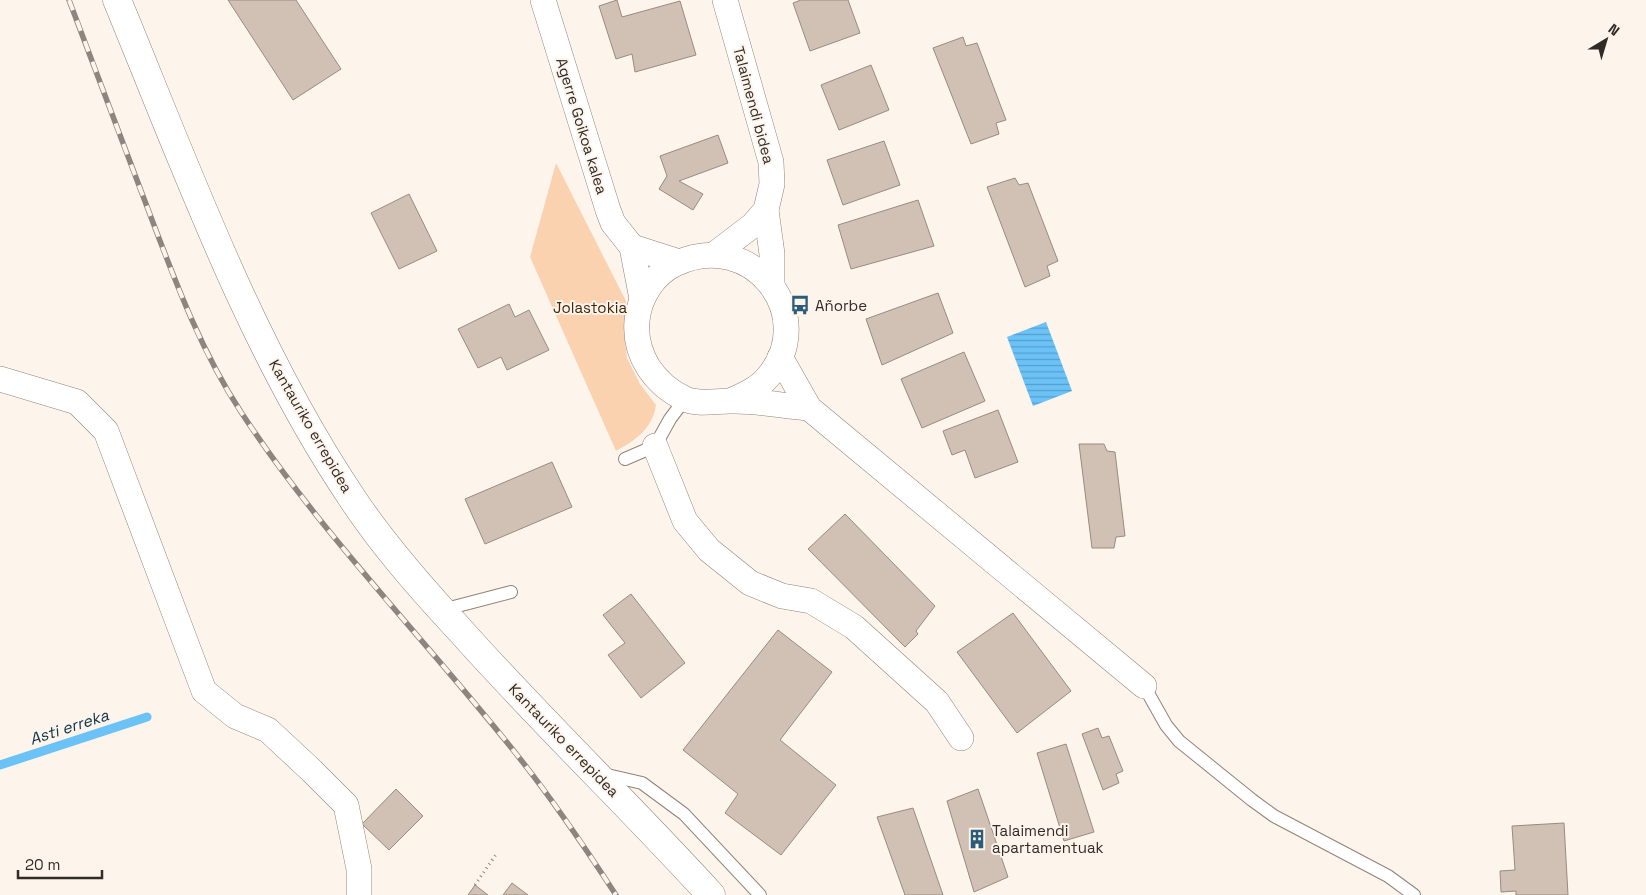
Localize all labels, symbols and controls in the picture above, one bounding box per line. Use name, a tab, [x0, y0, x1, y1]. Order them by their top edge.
north arrow	[1581, 15, 1631, 65]
text: N	[1605, 20, 1623, 40]
street label: Talaimendi bidea	[729, 44, 779, 166]
street label: Agerre Goikoa kalea	[552, 55, 612, 197]
bus stop icon: Añorbe	[789, 294, 811, 316]
place label: Añorbe	[815, 296, 867, 315]
park label: Jolastokia	[553, 298, 627, 317]
street label: Kantauriko errepidea	[265, 356, 357, 496]
street label: Kantauriko errepidea	[505, 679, 623, 801]
water label: Asti erreka	[27, 704, 112, 750]
place label: Talaimendi apartamentuak	[992, 821, 1104, 857]
building icon: Talaimendi apartamentuak	[966, 828, 988, 850]
scale bar	[18, 848, 101, 880]
text: 20 m	[25, 855, 60, 874]

